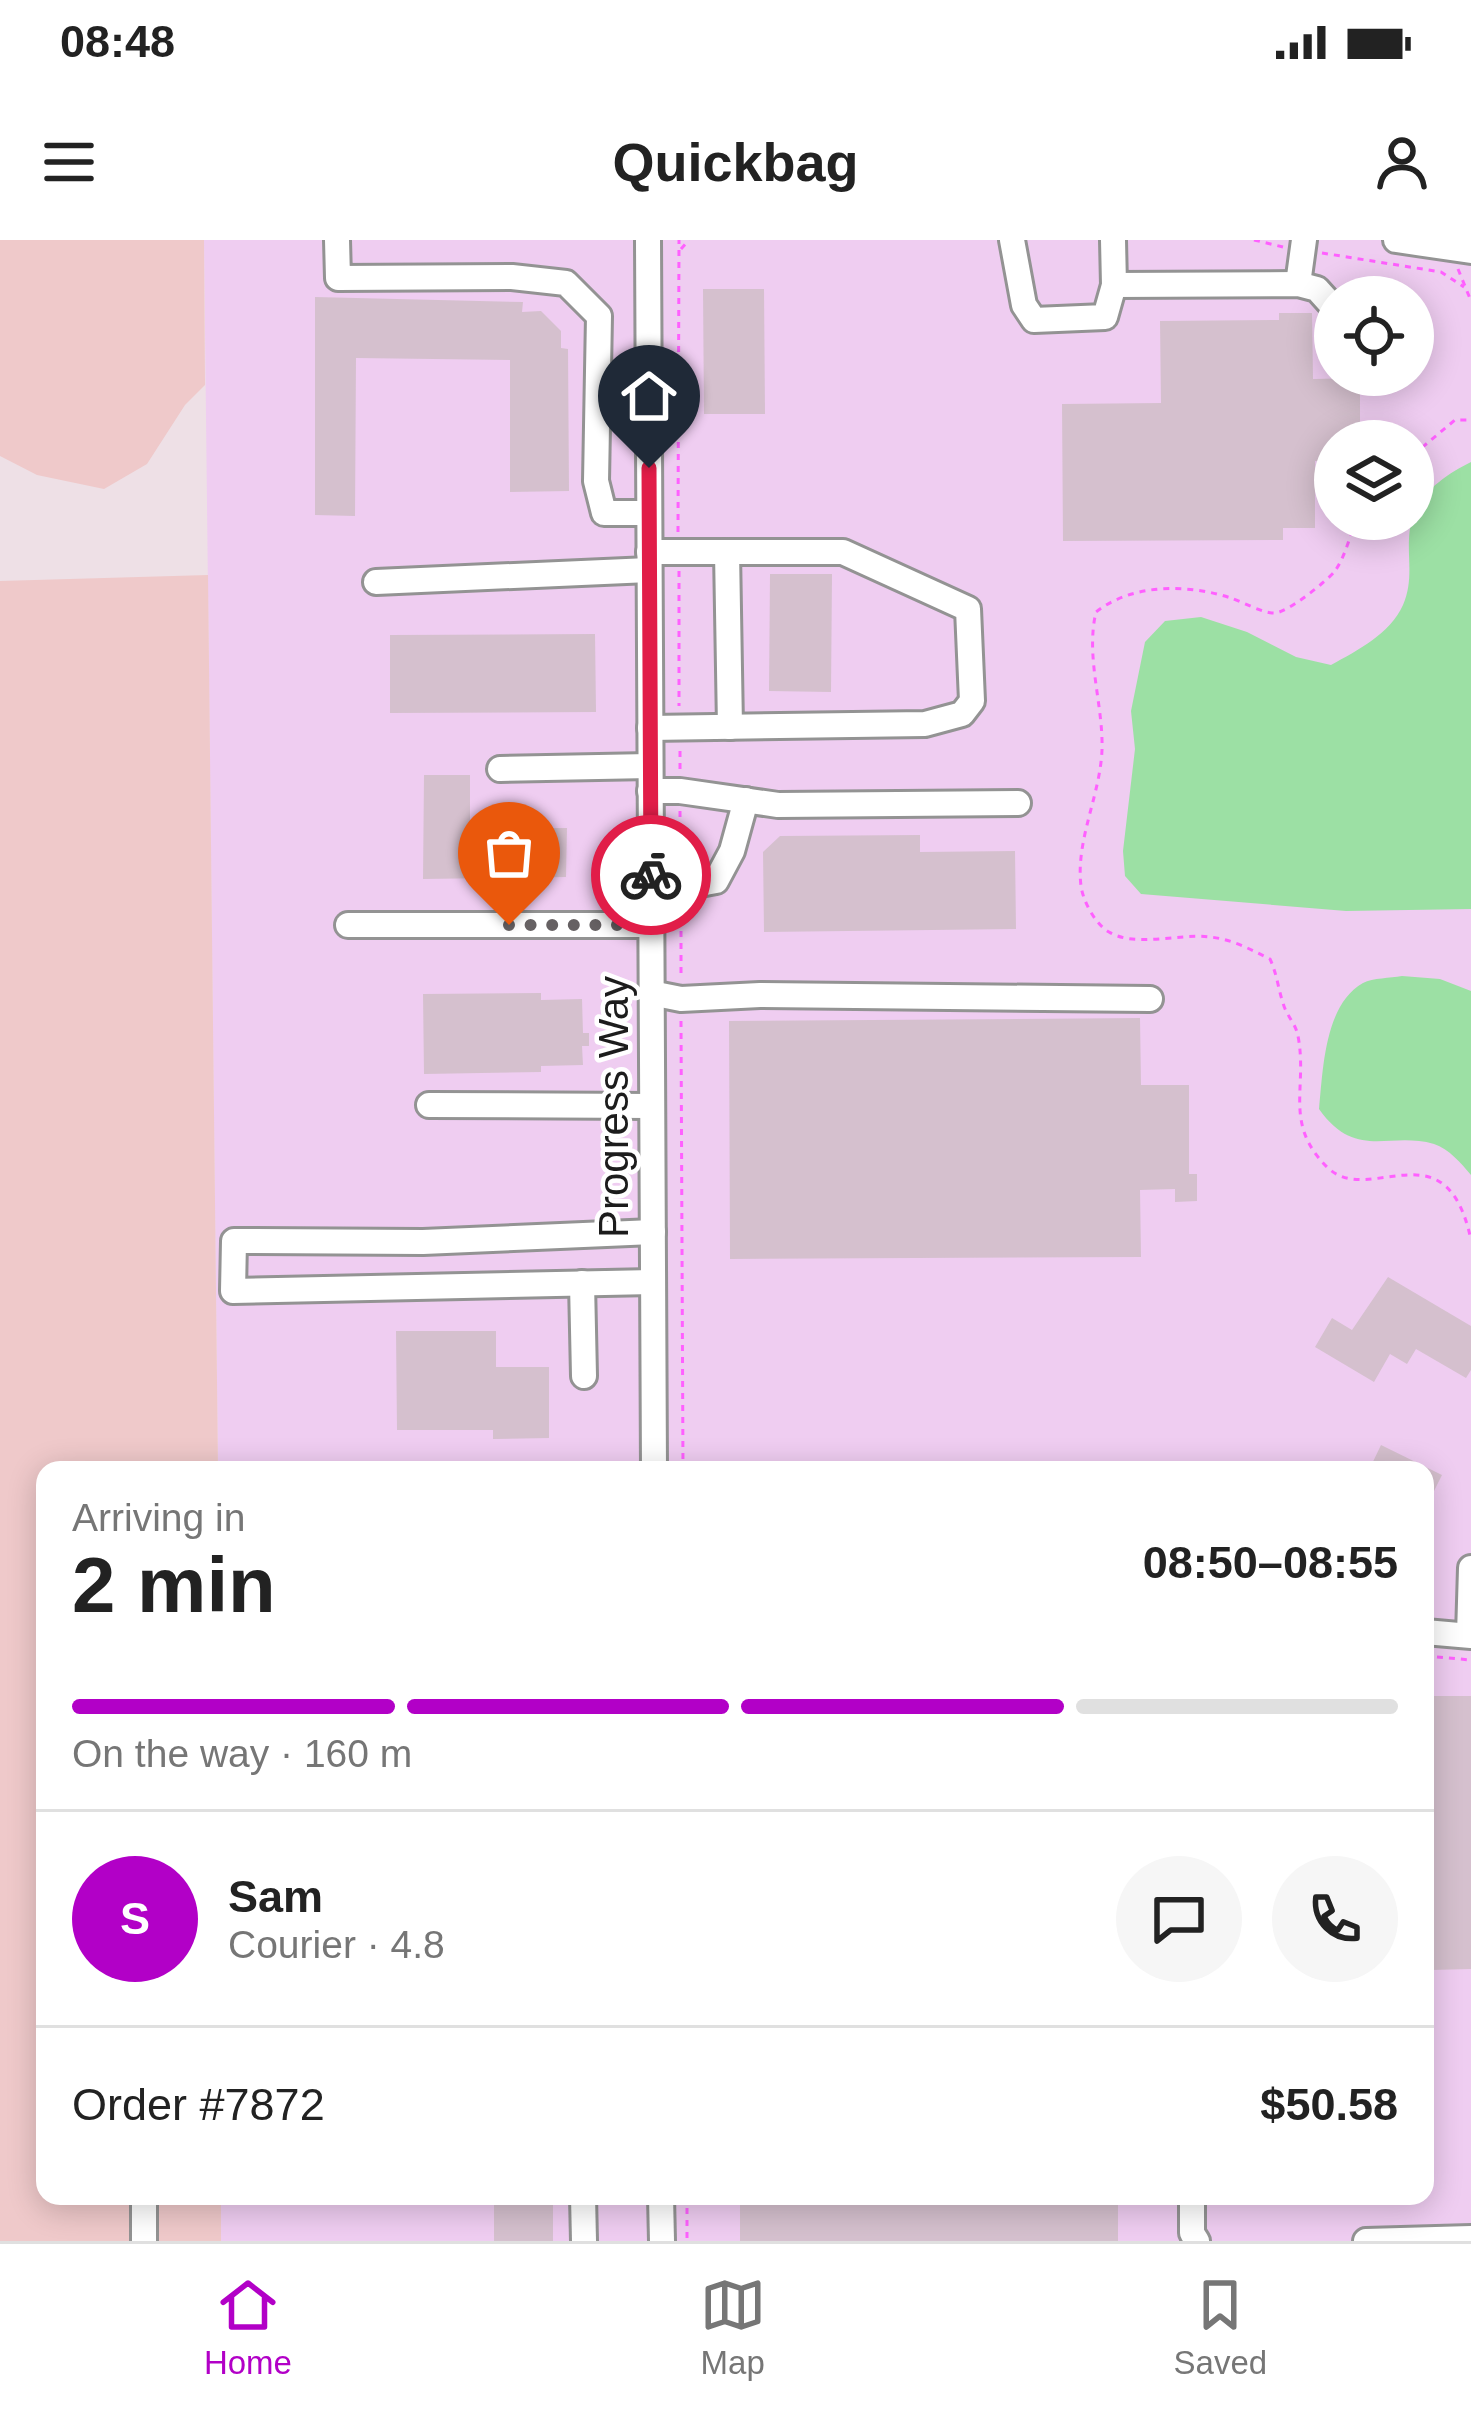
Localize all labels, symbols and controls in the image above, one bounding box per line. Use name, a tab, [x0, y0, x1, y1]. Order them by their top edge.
text: 08:48	[60, 16, 175, 67]
icon: menu	[36, 129, 102, 195]
icon: person	[1369, 129, 1435, 195]
text: Quickbag	[612, 132, 859, 192]
map controls	[1314, 276, 1434, 540]
button: locate	[1314, 276, 1434, 396]
pin	[598, 345, 700, 468]
icon: home	[616, 363, 682, 429]
button: layers	[1314, 420, 1434, 540]
pin	[458, 802, 560, 925]
courier	[591, 815, 711, 935]
icon: bag	[476, 820, 542, 886]
icon: bike	[618, 842, 684, 908]
street label: Progress Way	[590, 976, 637, 1238]
text: Arriving in	[72, 1496, 245, 1539]
text: 08:50–08:55	[1143, 1537, 1398, 1588]
text: 2 min	[72, 1541, 276, 1629]
text: On the way · 160 m	[72, 1732, 412, 1775]
button: chat	[1116, 1856, 1242, 1982]
button: phone	[1272, 1856, 1398, 1982]
text: Sam	[228, 1871, 323, 1922]
text: S	[120, 1893, 150, 1944]
text: Courier · 4.8	[228, 1923, 445, 1966]
text: Order #7872	[72, 2079, 325, 2130]
text: $50.58	[1260, 2079, 1398, 2130]
tab: Home	[204, 2272, 292, 2382]
tab: Map	[700, 2272, 766, 2382]
tab: Saved	[1174, 2272, 1267, 2382]

